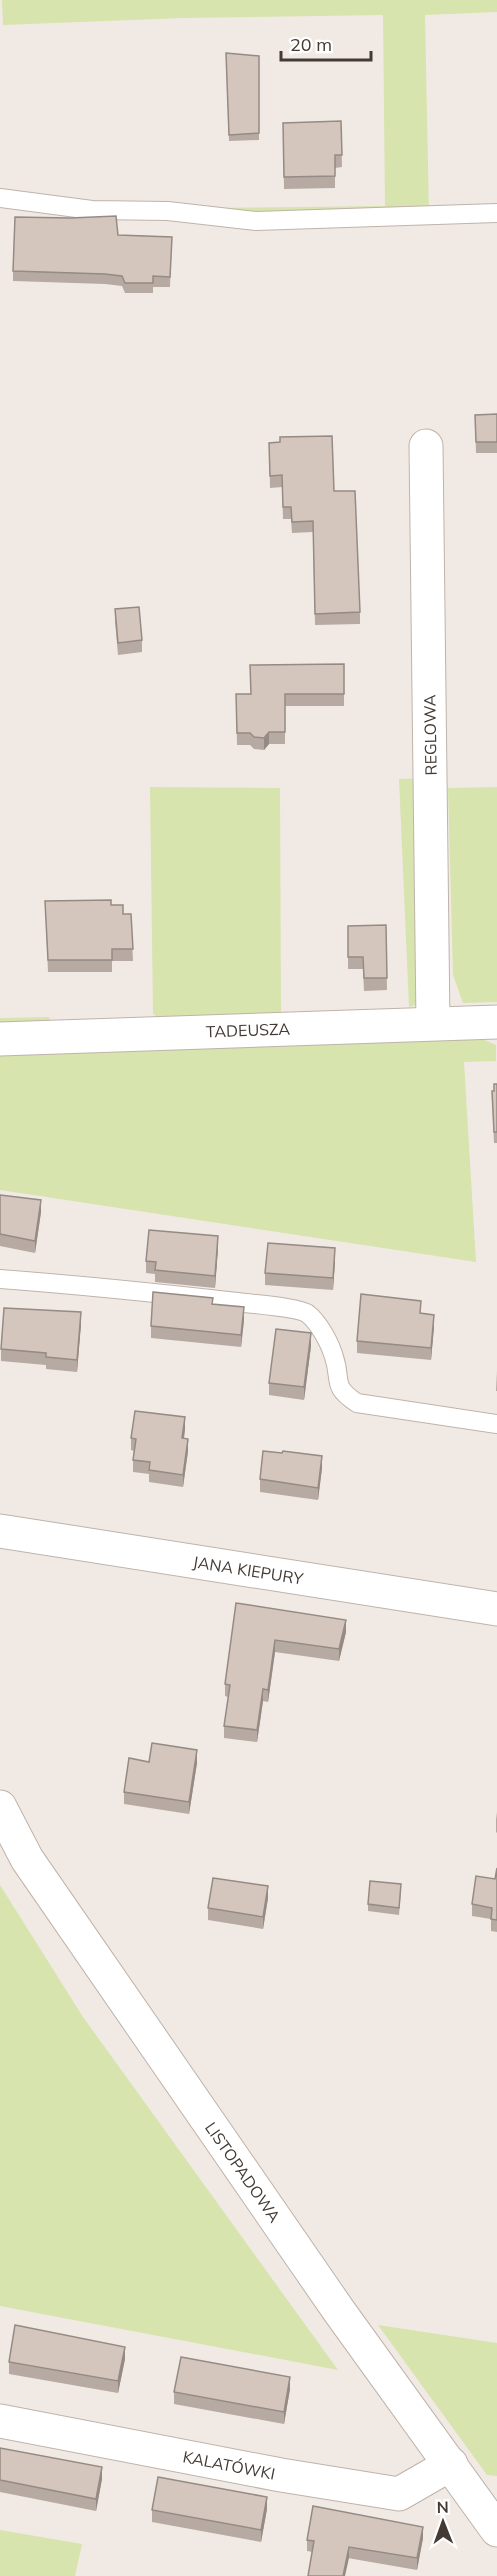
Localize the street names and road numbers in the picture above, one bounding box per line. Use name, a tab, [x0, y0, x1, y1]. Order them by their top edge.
street label: REGLOWA	[419, 694, 441, 776]
street label: TADEUSZA	[206, 1019, 291, 1041]
street label: JANA KIEPURY	[191, 1551, 305, 1589]
street label: LISTOPADOWA	[201, 2118, 285, 2226]
street label: KALATÓWKI	[181, 2446, 277, 2484]

